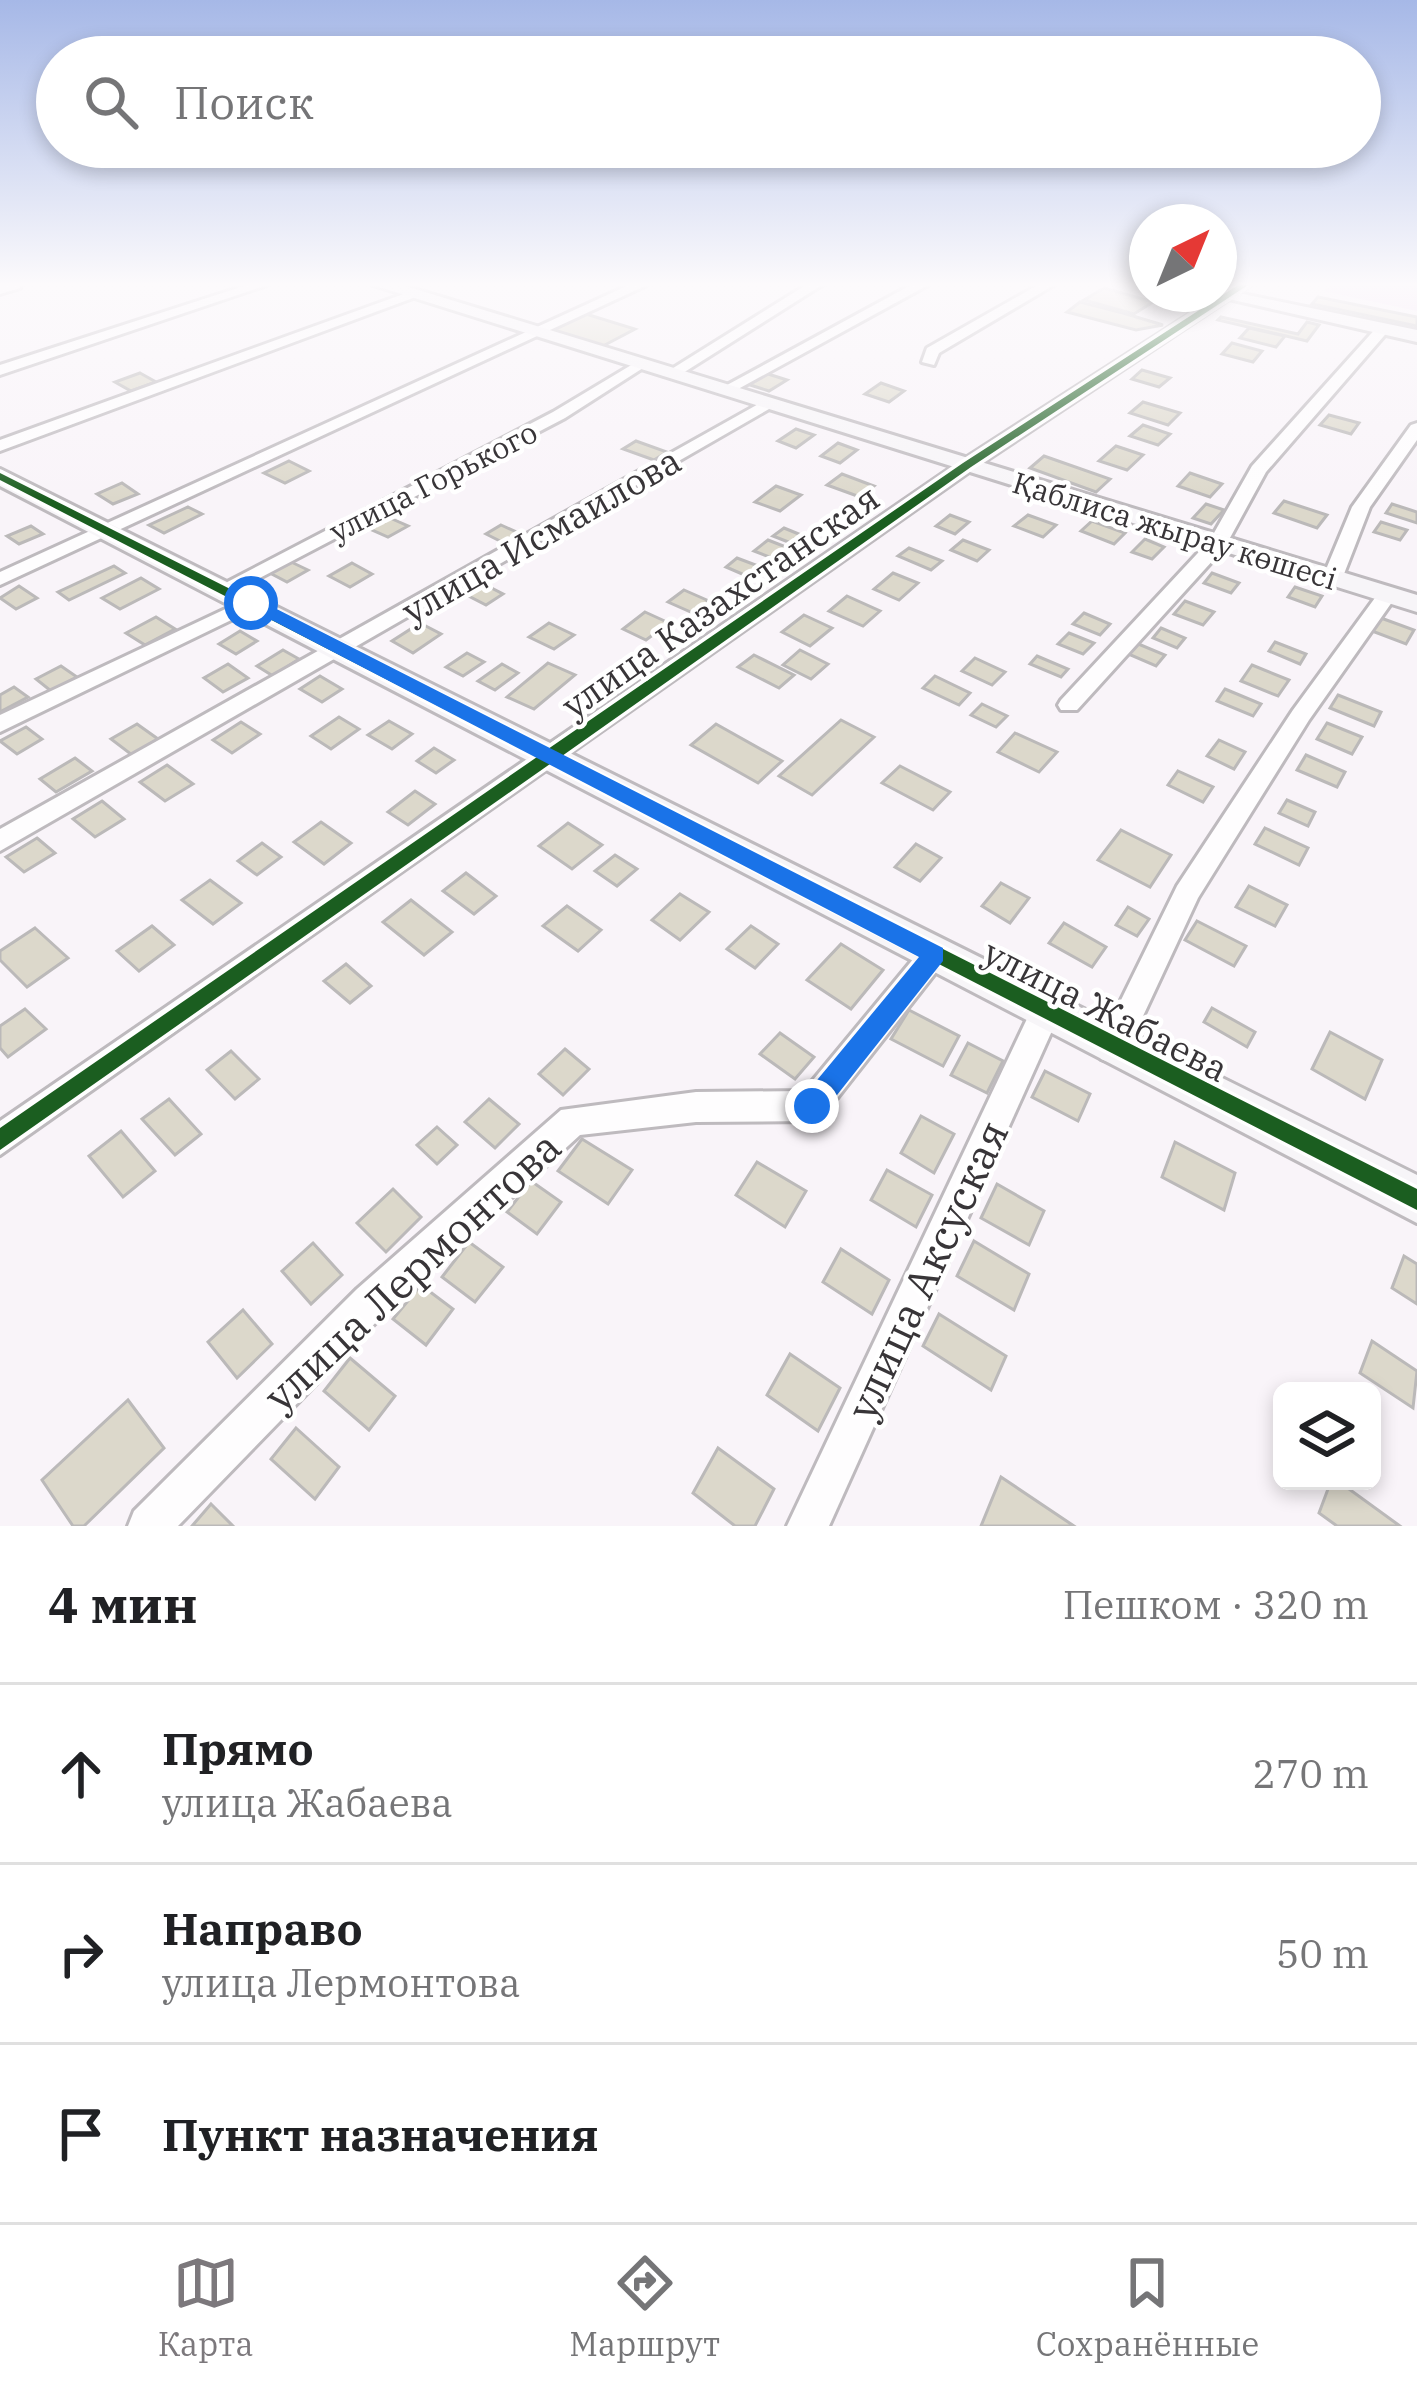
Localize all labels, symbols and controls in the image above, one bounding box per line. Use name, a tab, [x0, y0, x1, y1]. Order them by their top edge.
search box	[36, 36, 1381, 168]
icon: search	[78, 69, 144, 135]
text: Поиск	[174, 73, 314, 131]
north arrow	[1129, 204, 1237, 312]
street label: улица Горького	[322, 412, 544, 550]
street label: улица Исмаилова	[393, 436, 689, 634]
street label: Қаблиса жырау көшесі	[1008, 462, 1342, 598]
street label: улица Казахстанская	[552, 474, 888, 728]
route start	[224, 576, 278, 630]
street label: улица Жабаева	[976, 928, 1236, 1092]
route end	[785, 1079, 839, 1133]
street label: улица Аксуская	[834, 1112, 1020, 1428]
street label: улица Лермонтова	[252, 1119, 572, 1423]
map controls	[1273, 1382, 1381, 1490]
button: layers	[1273, 1382, 1381, 1490]
text: 4 мин	[48, 1571, 198, 1637]
text: Пешком · 320 m	[1063, 1579, 1369, 1630]
text: Прямо	[162, 1719, 314, 1777]
icon: ahead	[48, 1741, 114, 1807]
text: 270 m	[1253, 1748, 1369, 1799]
text: улица Жабаева	[162, 1777, 453, 1828]
text: Направо	[162, 1899, 363, 1957]
icon: right	[48, 1921, 114, 1987]
text: 50 m	[1276, 1928, 1369, 1979]
text: улица Лермонтова	[162, 1957, 521, 2008]
icon: arrive	[48, 2101, 114, 2167]
text: Пункт назначения	[162, 2105, 599, 2163]
tab: Карта	[158, 2250, 254, 2365]
tab: Маршрут	[569, 2250, 720, 2365]
tab: Сохранённые	[1036, 2250, 1259, 2365]

